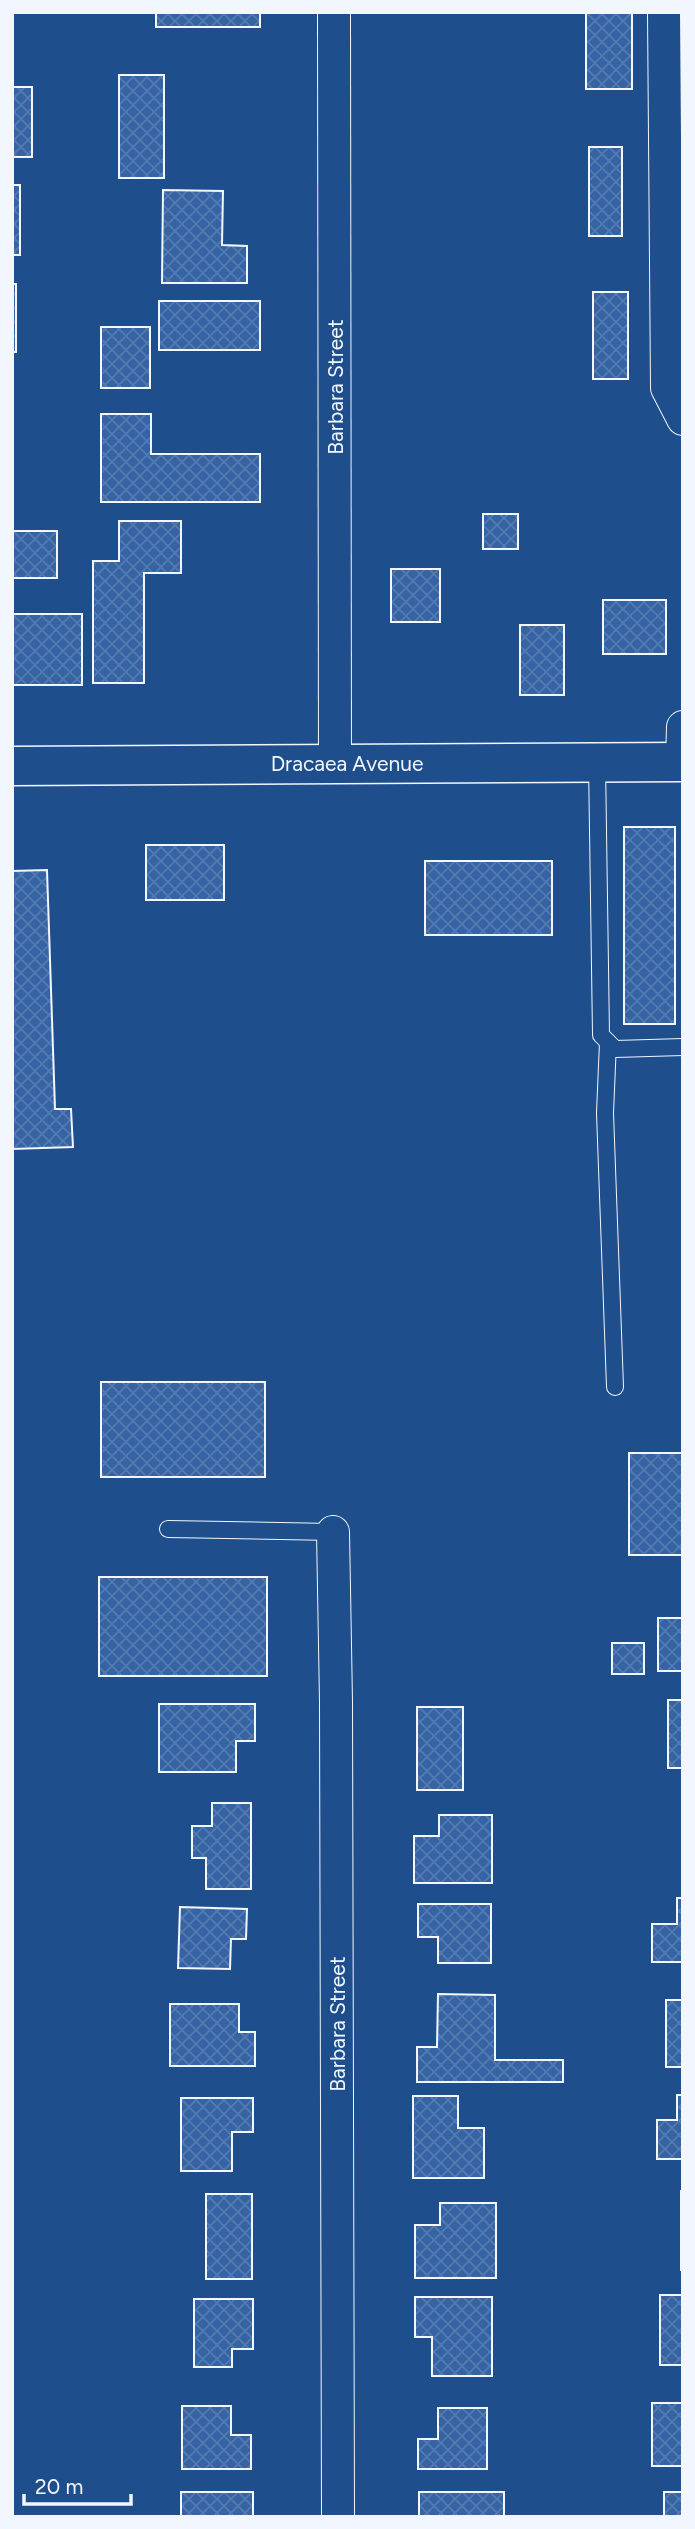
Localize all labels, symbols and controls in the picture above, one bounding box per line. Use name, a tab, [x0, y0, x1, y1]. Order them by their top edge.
street label: Barbara Street	[323, 319, 348, 455]
street label: Dracaea Avenue	[271, 751, 423, 776]
street label: Barbara Street	[325, 1956, 350, 2092]
scale bar	[24, 2462, 131, 2506]
text: 20 m	[35, 2474, 83, 2499]

